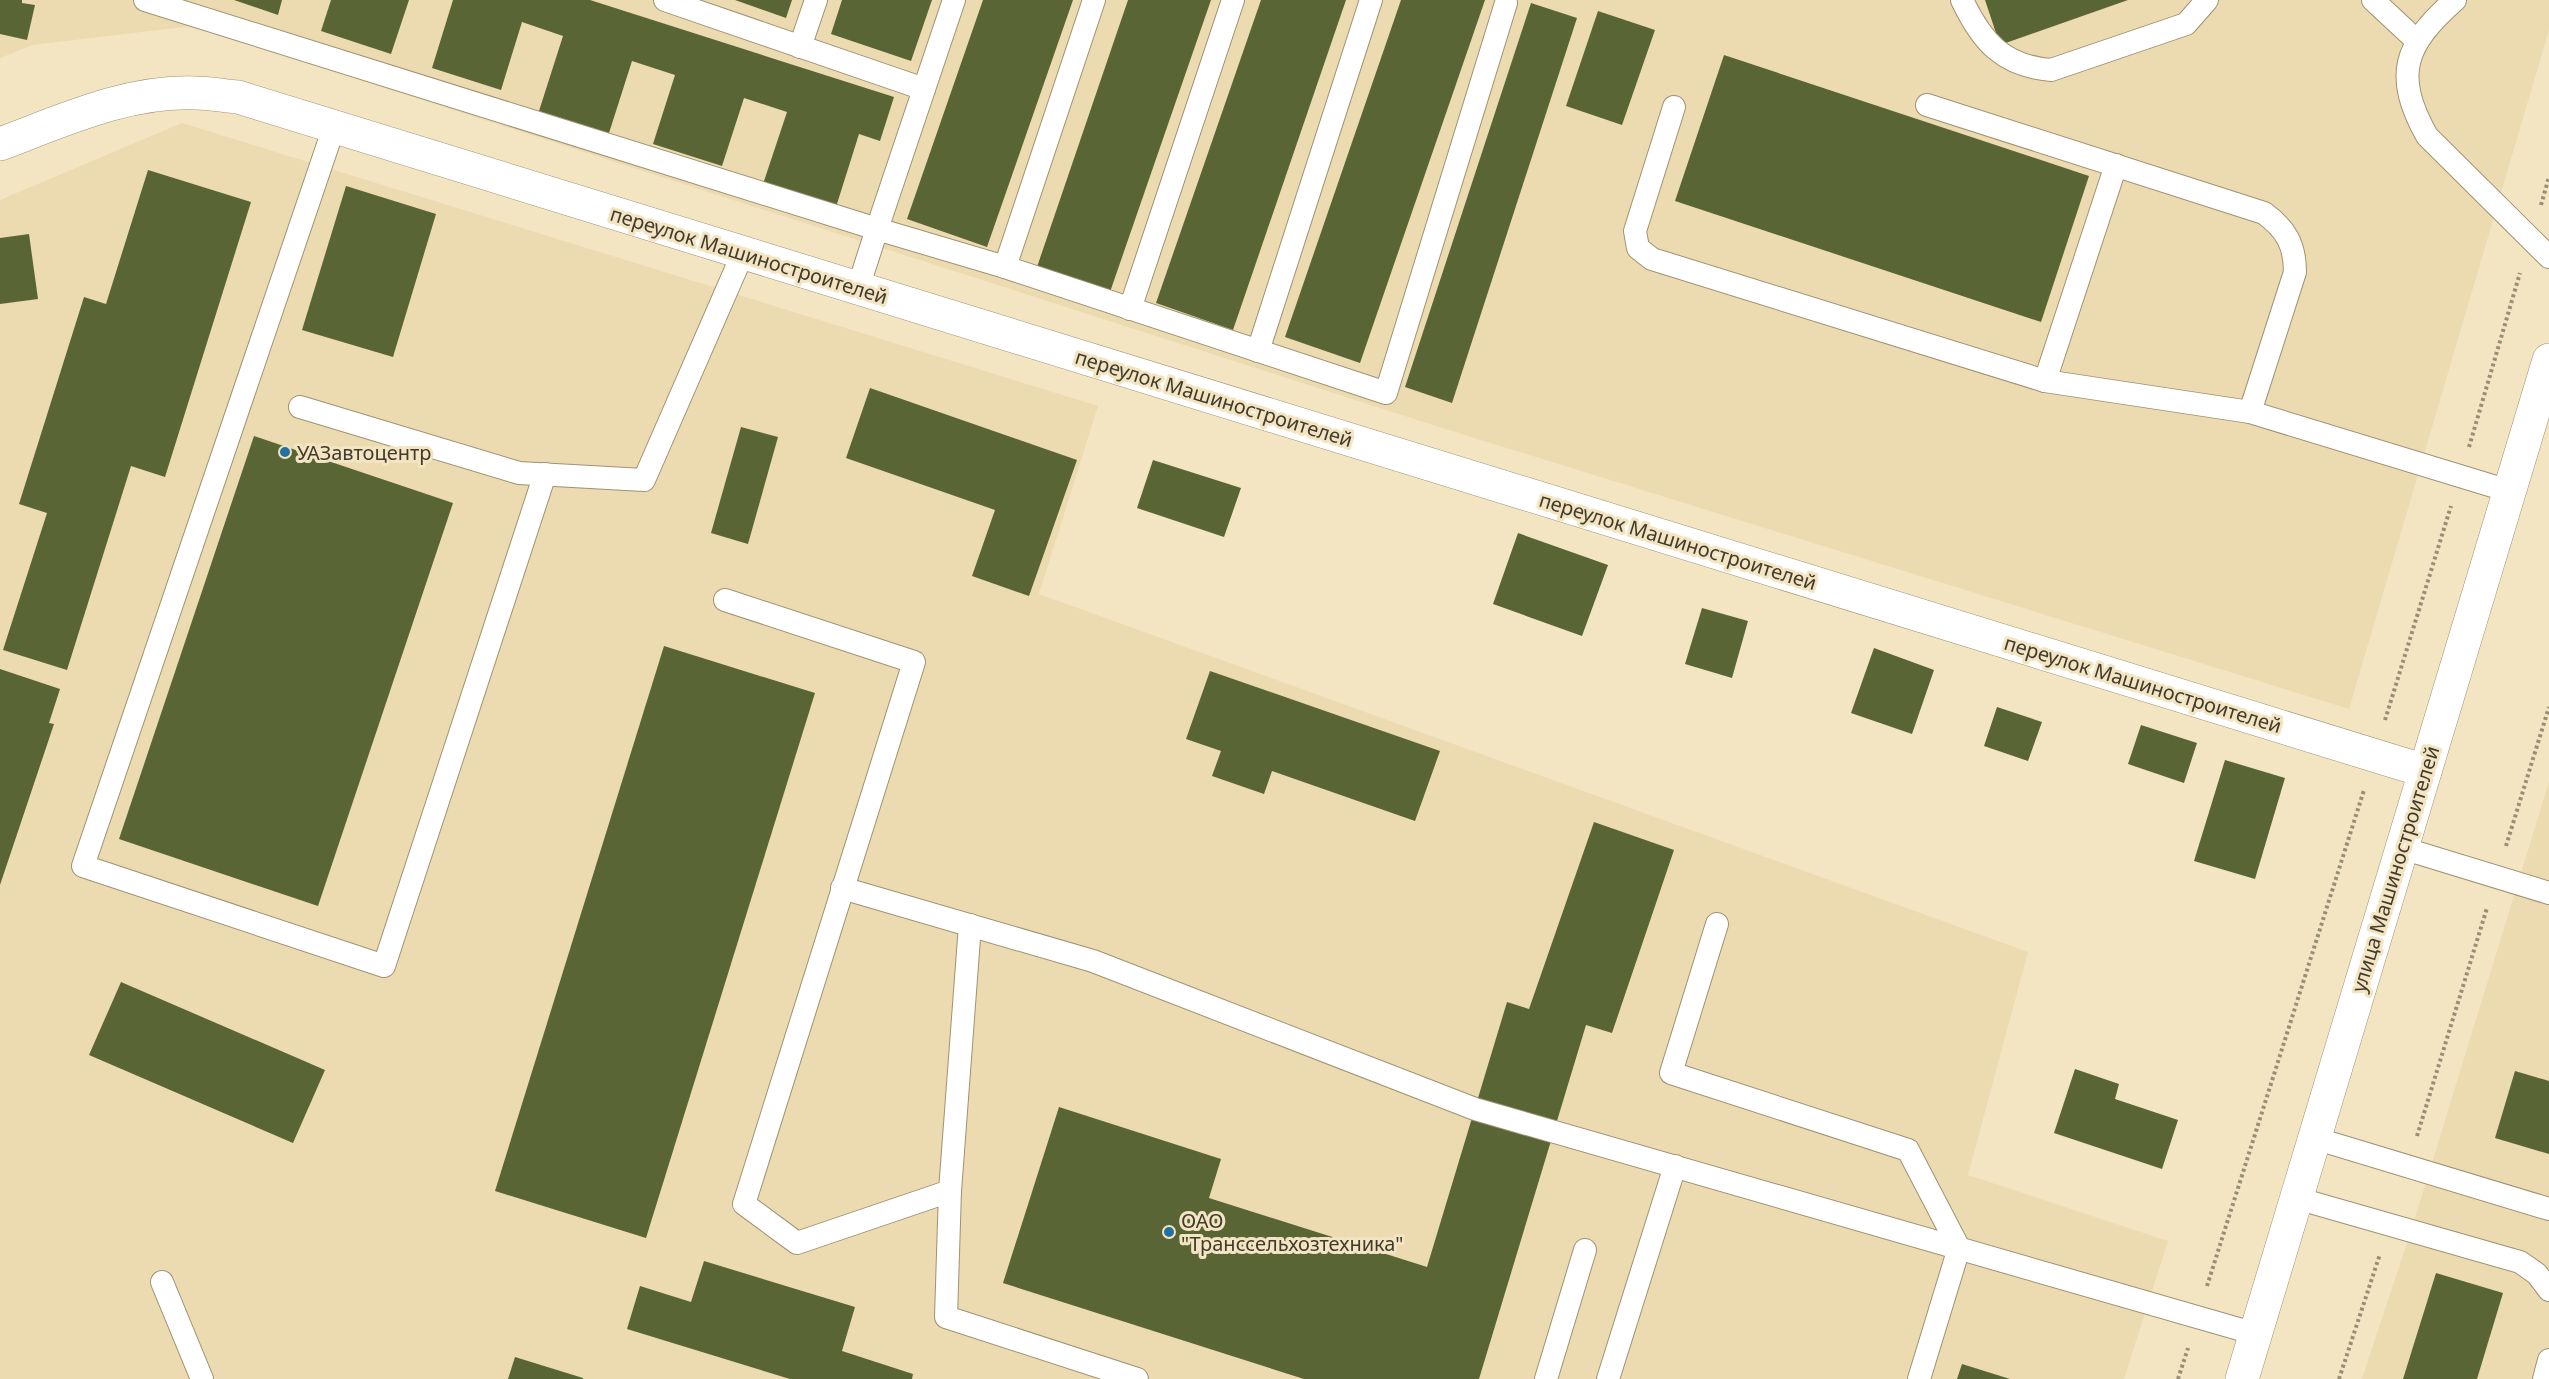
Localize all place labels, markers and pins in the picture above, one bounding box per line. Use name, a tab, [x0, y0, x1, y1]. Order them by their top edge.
place label: УАЗавтоцентр	[297, 439, 431, 466]
marker: УАЗавтоцентр	[278, 445, 292, 459]
place label: ОАО "Транссельхозтехника"	[1181, 1207, 1403, 1257]
marker: ОАО "Транссельхозтехника"	[1162, 1225, 1176, 1239]

